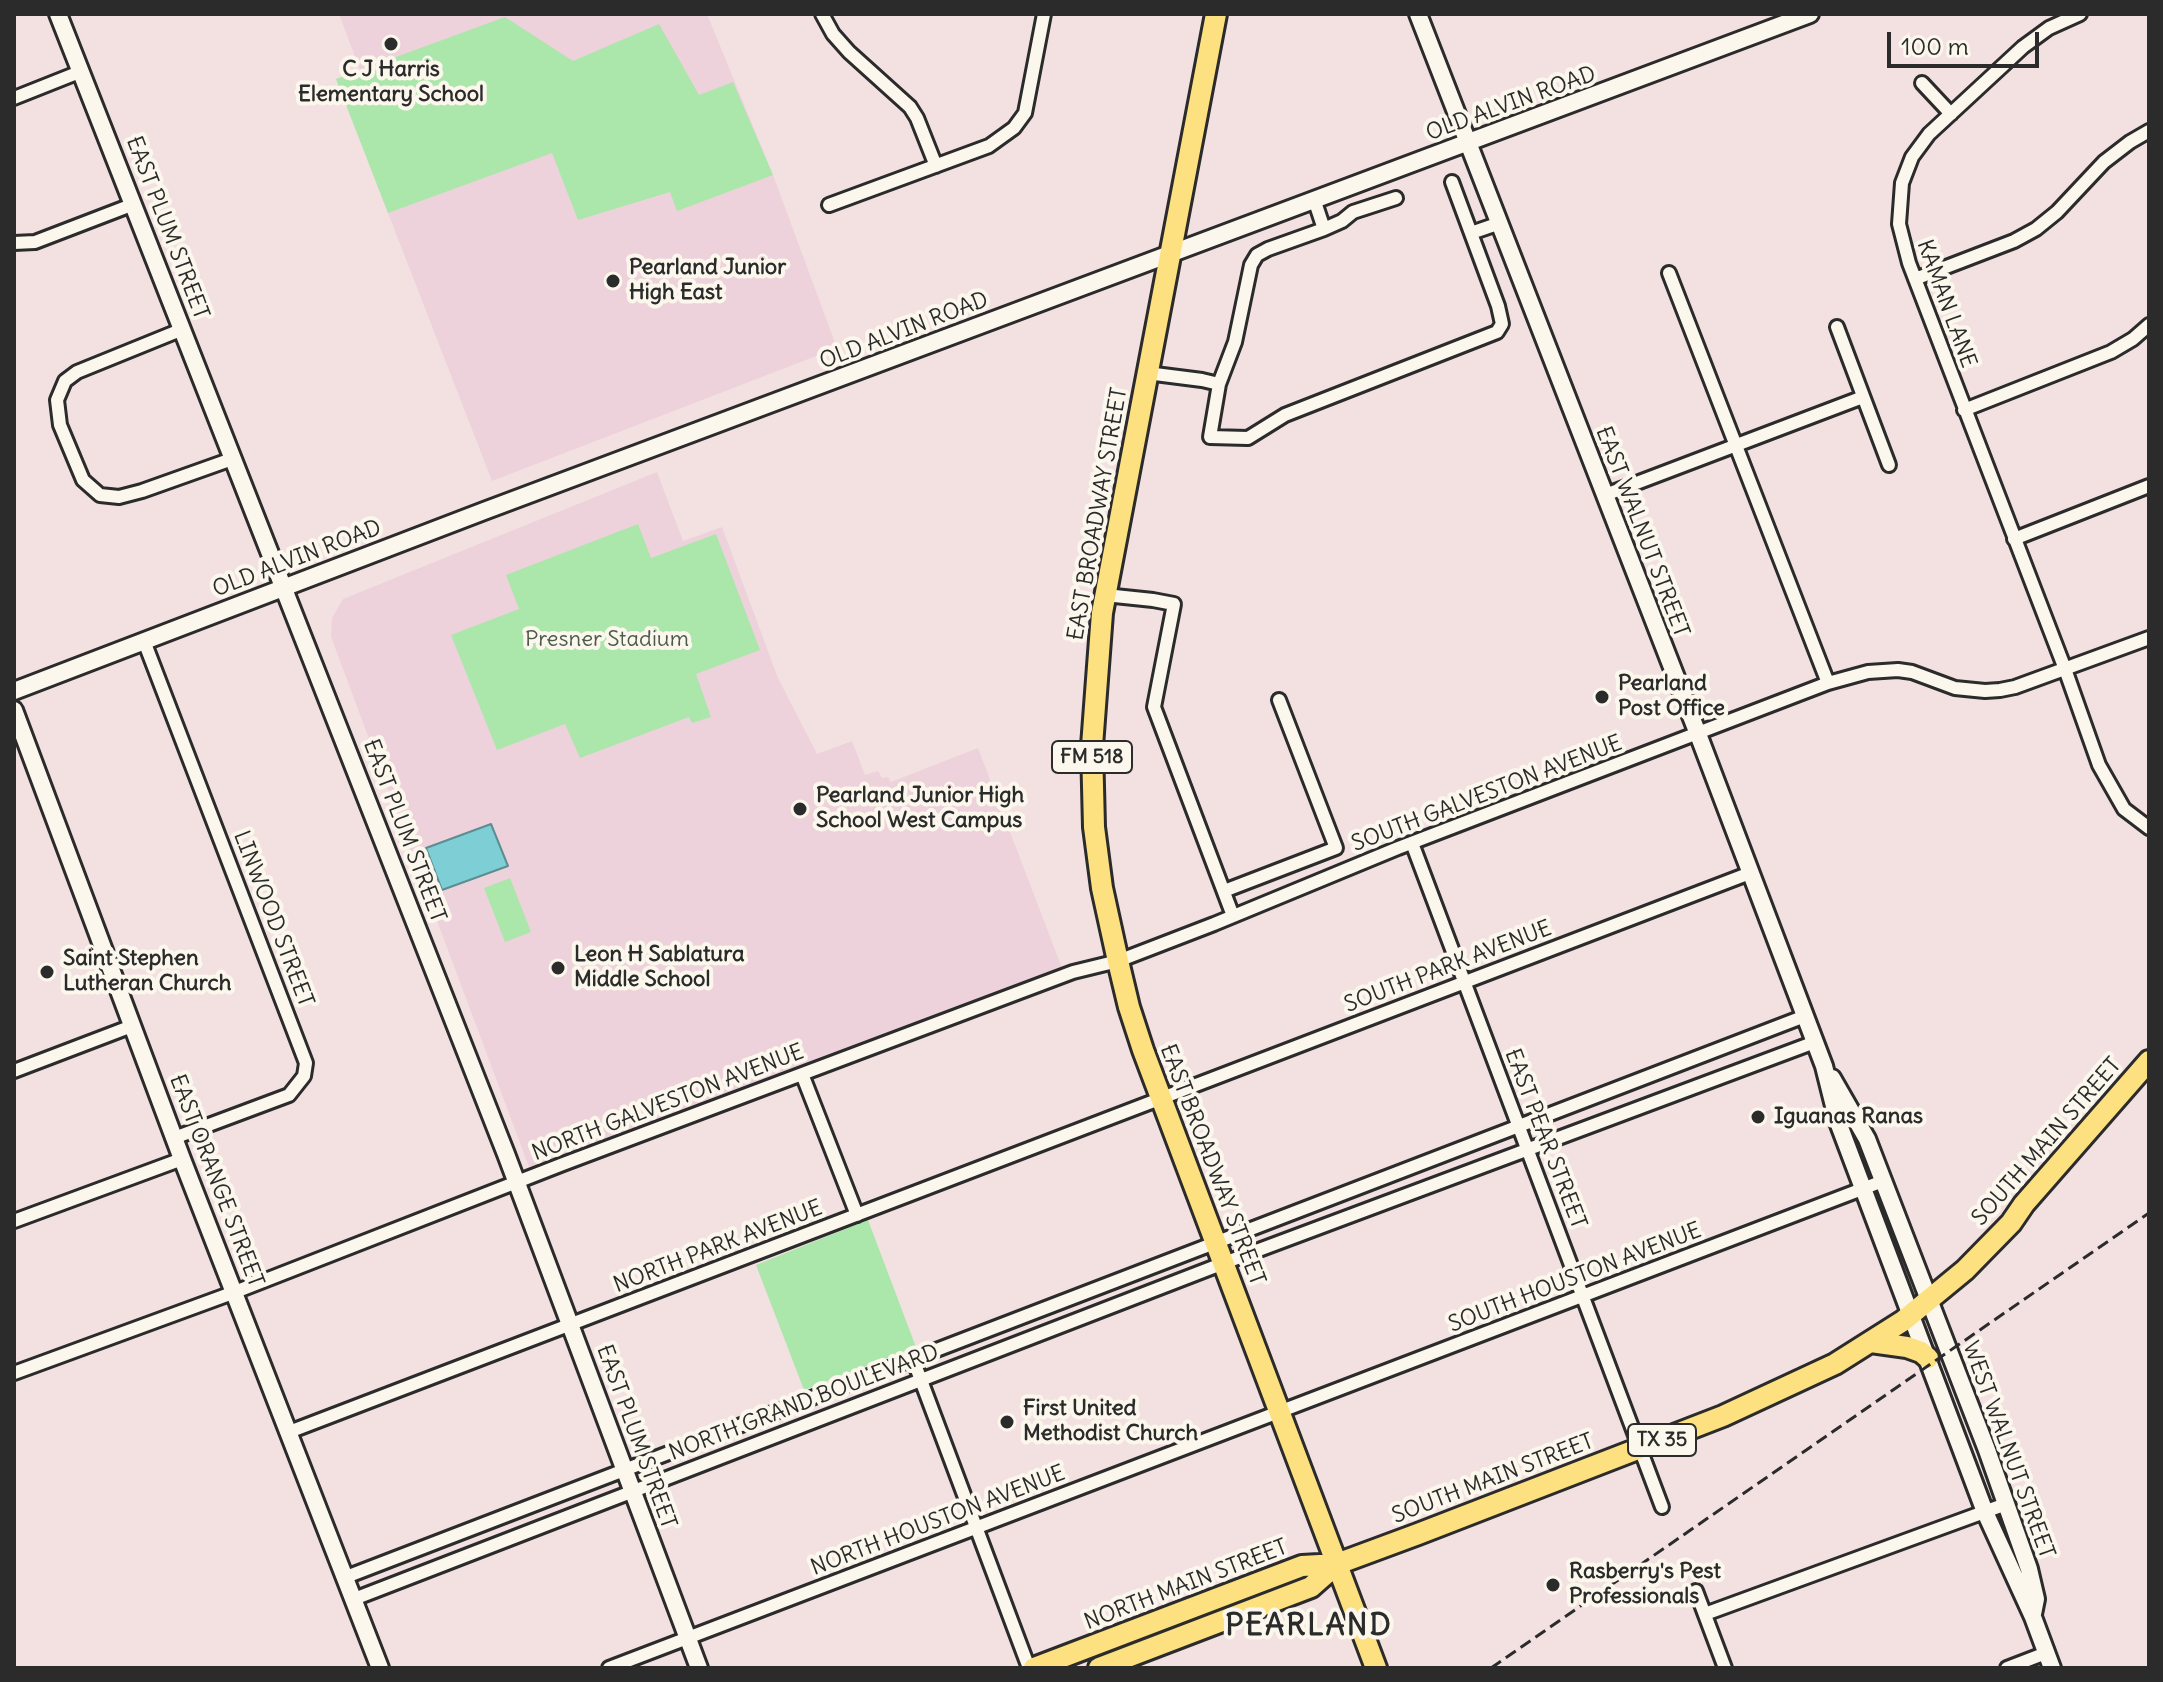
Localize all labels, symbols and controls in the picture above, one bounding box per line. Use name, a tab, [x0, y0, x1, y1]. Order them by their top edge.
scale bar	[1891, 16, 2043, 66]
text: 100 m	[1901, 31, 1969, 61]
marker: C J Harris Elementary School	[382, 35, 400, 53]
place label: C J Harris Elementary School	[298, 57, 484, 108]
street label: OLD ALVIN ROAD	[1423, 61, 1599, 147]
street label: EAST PLUM STREET	[120, 133, 214, 323]
street label: KAMAN LANE	[1911, 236, 1981, 372]
place label: Pearland Junior High East	[629, 255, 786, 306]
marker: Pearland Junior High East	[604, 272, 622, 290]
street label: OLD ALVIN ROAD	[816, 287, 992, 375]
street label: EAST BROADWAY STREET	[1063, 386, 1133, 642]
street label: EAST WALNUT STREET	[1590, 423, 1694, 641]
street label: OLD ALVIN ROAD	[209, 515, 385, 603]
park label: Presner Stadium	[525, 627, 689, 653]
place label: Pearland Post Office	[1618, 671, 1725, 722]
marker: Pearland Post Office	[1593, 688, 1611, 706]
street label: SOUTH GALVESTON AVENUE	[1348, 730, 1626, 858]
street label: EAST PLUM STREET	[357, 736, 451, 926]
road number: FM 518	[1052, 741, 1132, 773]
place label: Pearland Junior High School West Campus	[816, 783, 1024, 834]
marker: Pearland Junior High School West Campus	[791, 800, 809, 818]
street label: LINWOOD STREET	[227, 827, 319, 1011]
street label: SOUTH PARK AVENUE	[1341, 915, 1555, 1019]
place label: Leon H Sablatura Middle School	[574, 942, 744, 994]
place label: Saint Stephen Lutheran Church	[63, 946, 231, 998]
marker: Leon H Sablatura Middle School	[549, 959, 567, 977]
marker: Saint Stephen Lutheran Church	[38, 963, 56, 981]
street label: NORTH GALVESTON AVENUE	[528, 1039, 808, 1167]
street label: EAST BROADWAY STREET	[1154, 1041, 1270, 1289]
street label: EAST PEAR STREET	[1499, 1045, 1591, 1233]
street label: SOUTH MAIN STREET	[1967, 1053, 2127, 1231]
street label: EAST ORANGE STREET	[163, 1071, 269, 1291]
place label: Iguanas Ranas	[1774, 1104, 1923, 1130]
marker: Iguanas Ranas	[1749, 1108, 1767, 1126]
street label: NORTH PARK AVENUE	[610, 1195, 826, 1299]
street label: SOUTH HOUSTON AVENUE	[1445, 1218, 1705, 1338]
street label: WEST WALNUT STREET	[1956, 1338, 2060, 1562]
street label: NORTH GRAND BOULEVARD	[666, 1339, 942, 1467]
street label: EAST PLUM STREET	[590, 1341, 682, 1533]
place label: First United Methodist Church	[1023, 1396, 1198, 1448]
marker: First United Methodist Church	[998, 1413, 1016, 1431]
road number: TX 35	[1628, 1424, 1696, 1456]
street label: SOUTH MAIN STREET	[1388, 1428, 1598, 1530]
street label: NORTH HOUSTON AVENUE	[807, 1460, 1069, 1582]
street label: NORTH MAIN STREET	[1081, 1534, 1291, 1636]
place label: Rasberry's Pest Professionals	[1569, 1559, 1721, 1610]
marker: Rasberry's Pest Professionals	[1544, 1576, 1562, 1594]
district label: PEARLAND	[1225, 1608, 1393, 1644]

